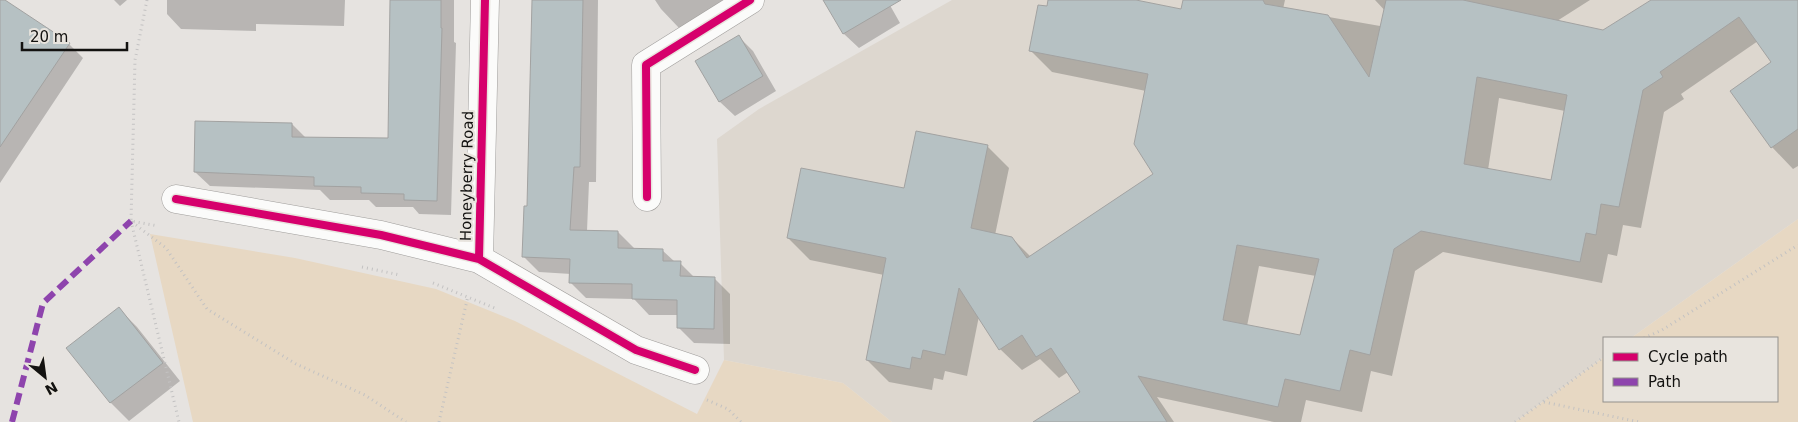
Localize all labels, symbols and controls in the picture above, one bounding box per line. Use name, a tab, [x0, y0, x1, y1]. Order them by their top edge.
scale bar	[22, 20, 128, 52]
text: 20 m	[30, 28, 68, 46]
street label: Honeyberry Road	[457, 111, 477, 241]
legend	[1603, 337, 1778, 402]
text: Cycle path	[1648, 348, 1728, 366]
north arrow	[20, 352, 70, 402]
text: Path	[1648, 373, 1681, 391]
text: N	[42, 379, 60, 398]

